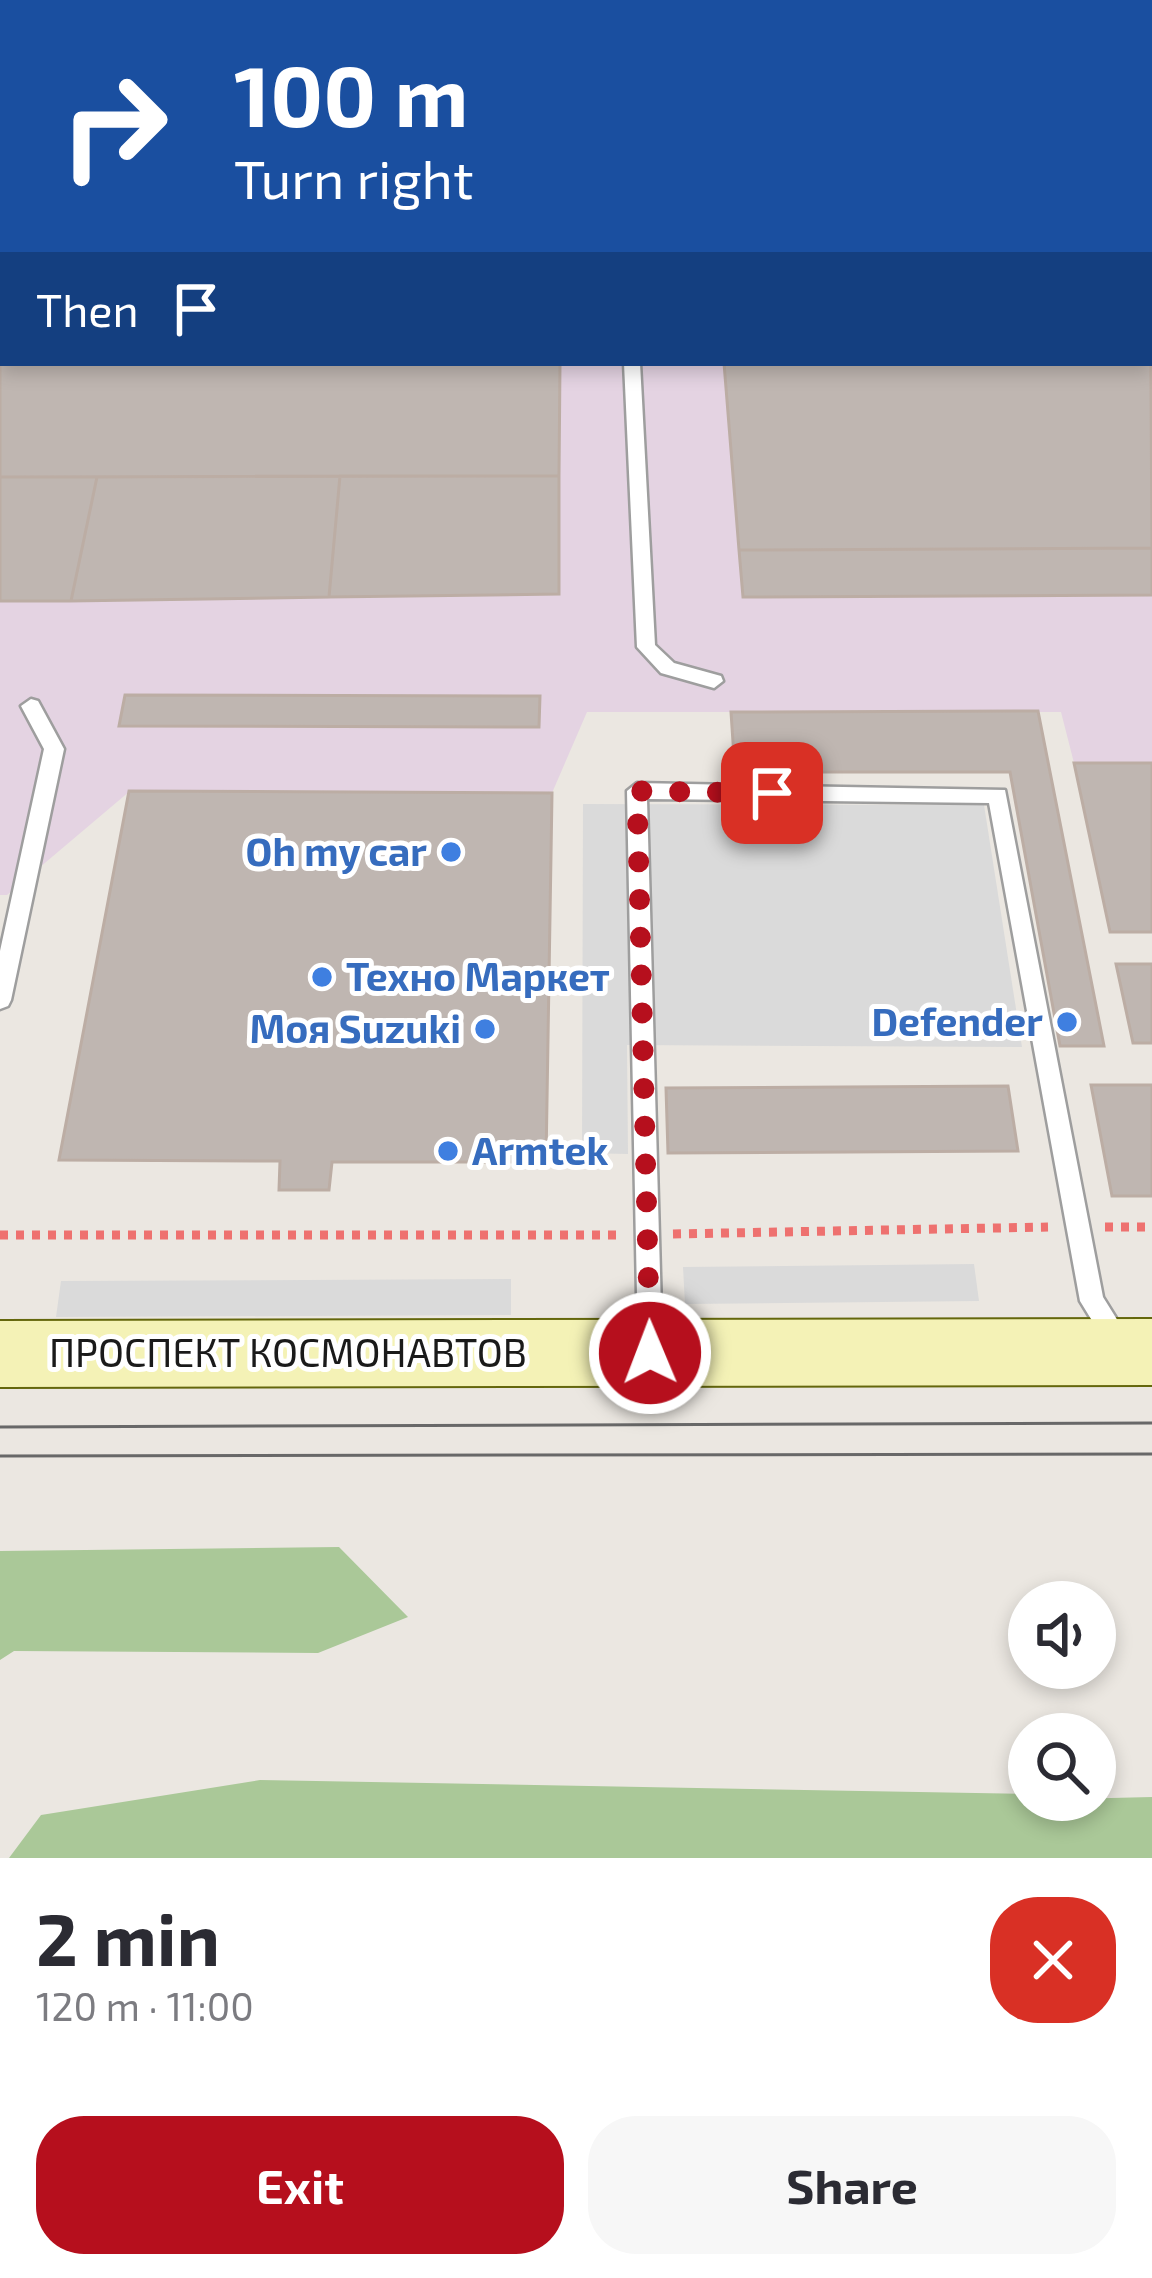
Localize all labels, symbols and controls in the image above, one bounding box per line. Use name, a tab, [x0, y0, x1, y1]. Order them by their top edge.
text: 100 m	[234, 43, 468, 144]
icon: right	[36, 48, 192, 204]
text: Turn right	[234, 145, 474, 210]
icon: arrive	[163, 276, 229, 342]
text: Then	[36, 282, 139, 336]
pin	[721, 742, 823, 844]
icon: arrive	[739, 760, 805, 826]
place label: Oh my car	[246, 827, 427, 875]
marker: Oh my car	[438, 839, 464, 865]
place label: Техно Маркет	[346, 952, 610, 999]
marker: Техно Маркет	[309, 964, 335, 990]
place label: Defender	[871, 997, 1043, 1044]
place label: Моя Suzuki	[249, 1004, 461, 1051]
marker: Defender	[1054, 1009, 1080, 1035]
marker: Моя Suzuki	[472, 1016, 498, 1042]
place label: Armtek	[472, 1126, 608, 1173]
marker: Armtek	[435, 1138, 461, 1164]
position arrow	[587, 1290, 713, 1416]
street label: ПРОСПЕКТ КОСМОНАВТОВ	[49, 1328, 527, 1375]
map controls	[1008, 1581, 1116, 1821]
button: sound	[1008, 1581, 1116, 1689]
button: search	[1008, 1713, 1116, 1821]
text: 2 min	[36, 1894, 220, 1980]
button: close	[990, 1897, 1116, 2023]
text: 120 m · 11:00	[36, 1982, 254, 2029]
button: Exit	[36, 2116, 564, 2254]
button: Share	[588, 2116, 1116, 2254]

